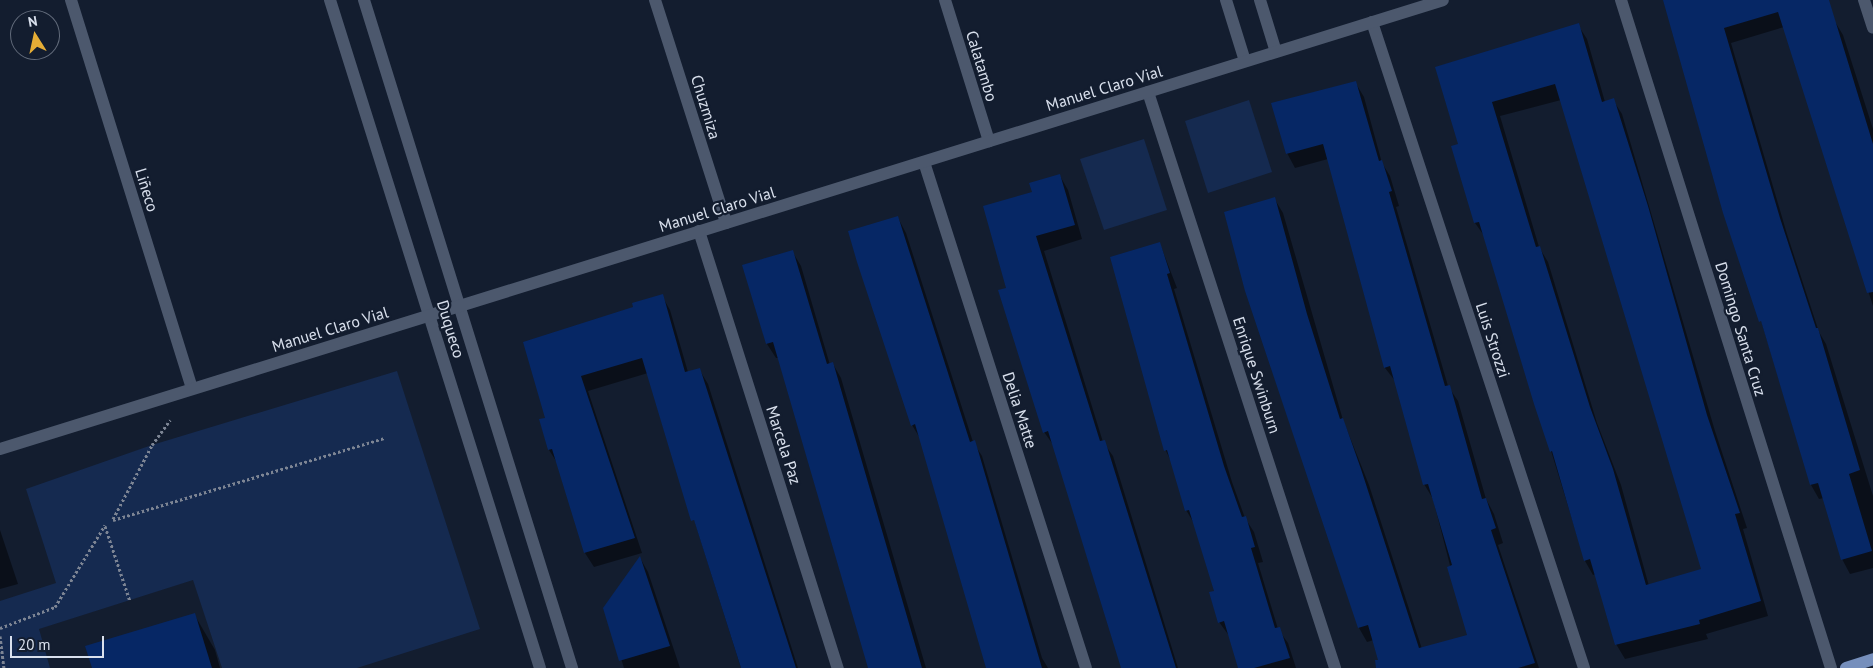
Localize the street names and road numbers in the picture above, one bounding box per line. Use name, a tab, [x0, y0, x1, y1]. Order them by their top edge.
street label: Calatambo	[962, 28, 1002, 104]
street label: Manuel Claro Vial	[1043, 61, 1165, 115]
street label: Chuzmiza	[687, 73, 725, 141]
street label: Liñeco	[131, 166, 163, 214]
street label: Manuel Claro Vial	[656, 182, 778, 236]
street label: Domingo Santa Cruz	[1711, 260, 1771, 398]
street label: Duqueco	[433, 298, 469, 360]
street label: Luis Strozzi	[1472, 300, 1514, 380]
street label: Manuel Claro Vial	[269, 302, 391, 356]
street label: Enrique Swinburn	[1229, 314, 1285, 436]
street label: Delia Matte	[999, 369, 1041, 451]
street label: Marcela Paz	[762, 403, 806, 487]

